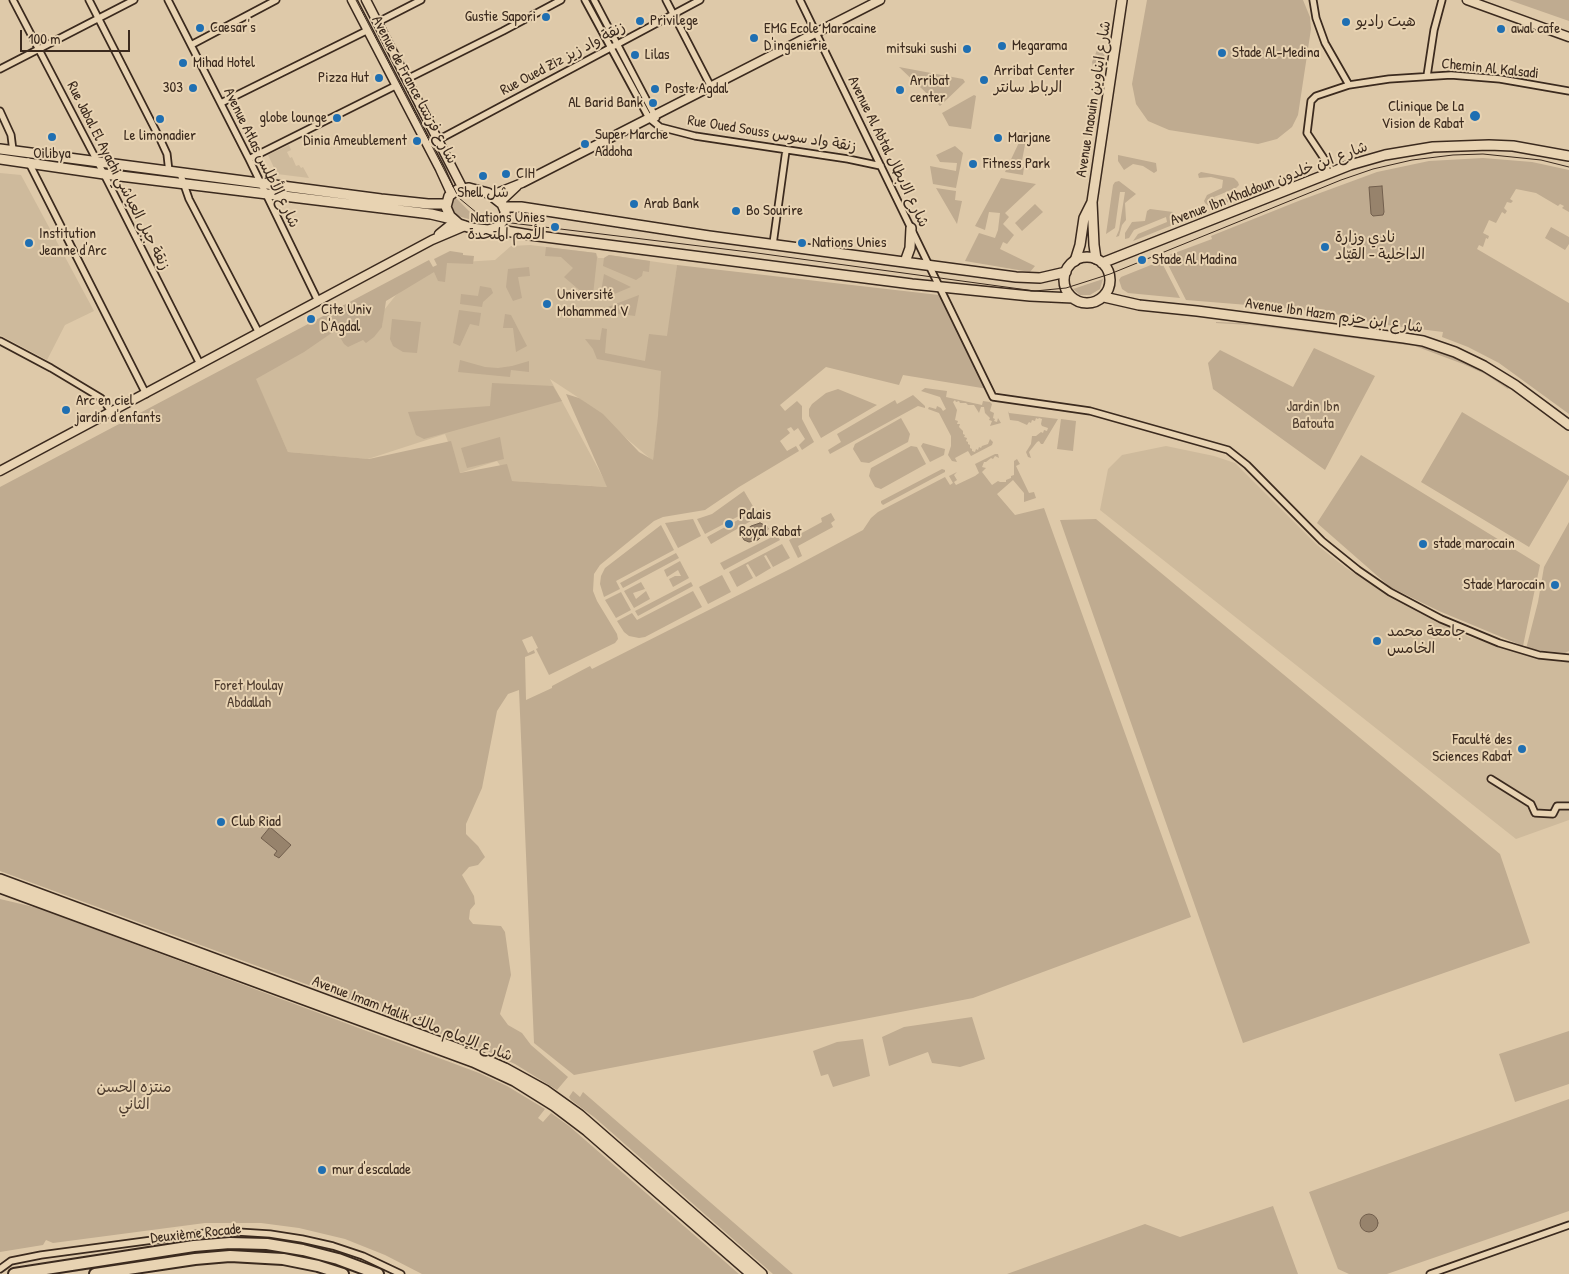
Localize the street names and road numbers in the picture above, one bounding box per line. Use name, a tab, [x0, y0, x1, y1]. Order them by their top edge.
street label: Avenue de France شارع فرنسا	[367, 13, 461, 167]
street label: Rue Oued Ziz زنقة واد زيز	[497, 18, 629, 100]
street label: Avenue Inaouin شارع ايناوين	[1073, 19, 1115, 179]
street label: Chemin Al Kalsadi	[1441, 55, 1539, 83]
street label: Avenue Al Abtal شارع الابطال	[844, 74, 932, 230]
street label: Rue Jabal El Ayachi زنقة جبل العياشي	[62, 79, 174, 273]
street label: Avenue Atlas شارع الأطلس	[219, 85, 303, 231]
street label: Rue Oued Souss زنقة واد سوس	[686, 112, 858, 156]
street label: Avenue Ibn Khaldoun شارع ابن خلدون	[1168, 138, 1370, 230]
street label: Avenue Ibn Hazm شارع ابن حزم	[1244, 295, 1424, 337]
street label: Avenue Imam Malik شارع الإمام مالك	[309, 972, 515, 1066]
street label: Deuxième Rocade	[150, 1220, 242, 1248]

